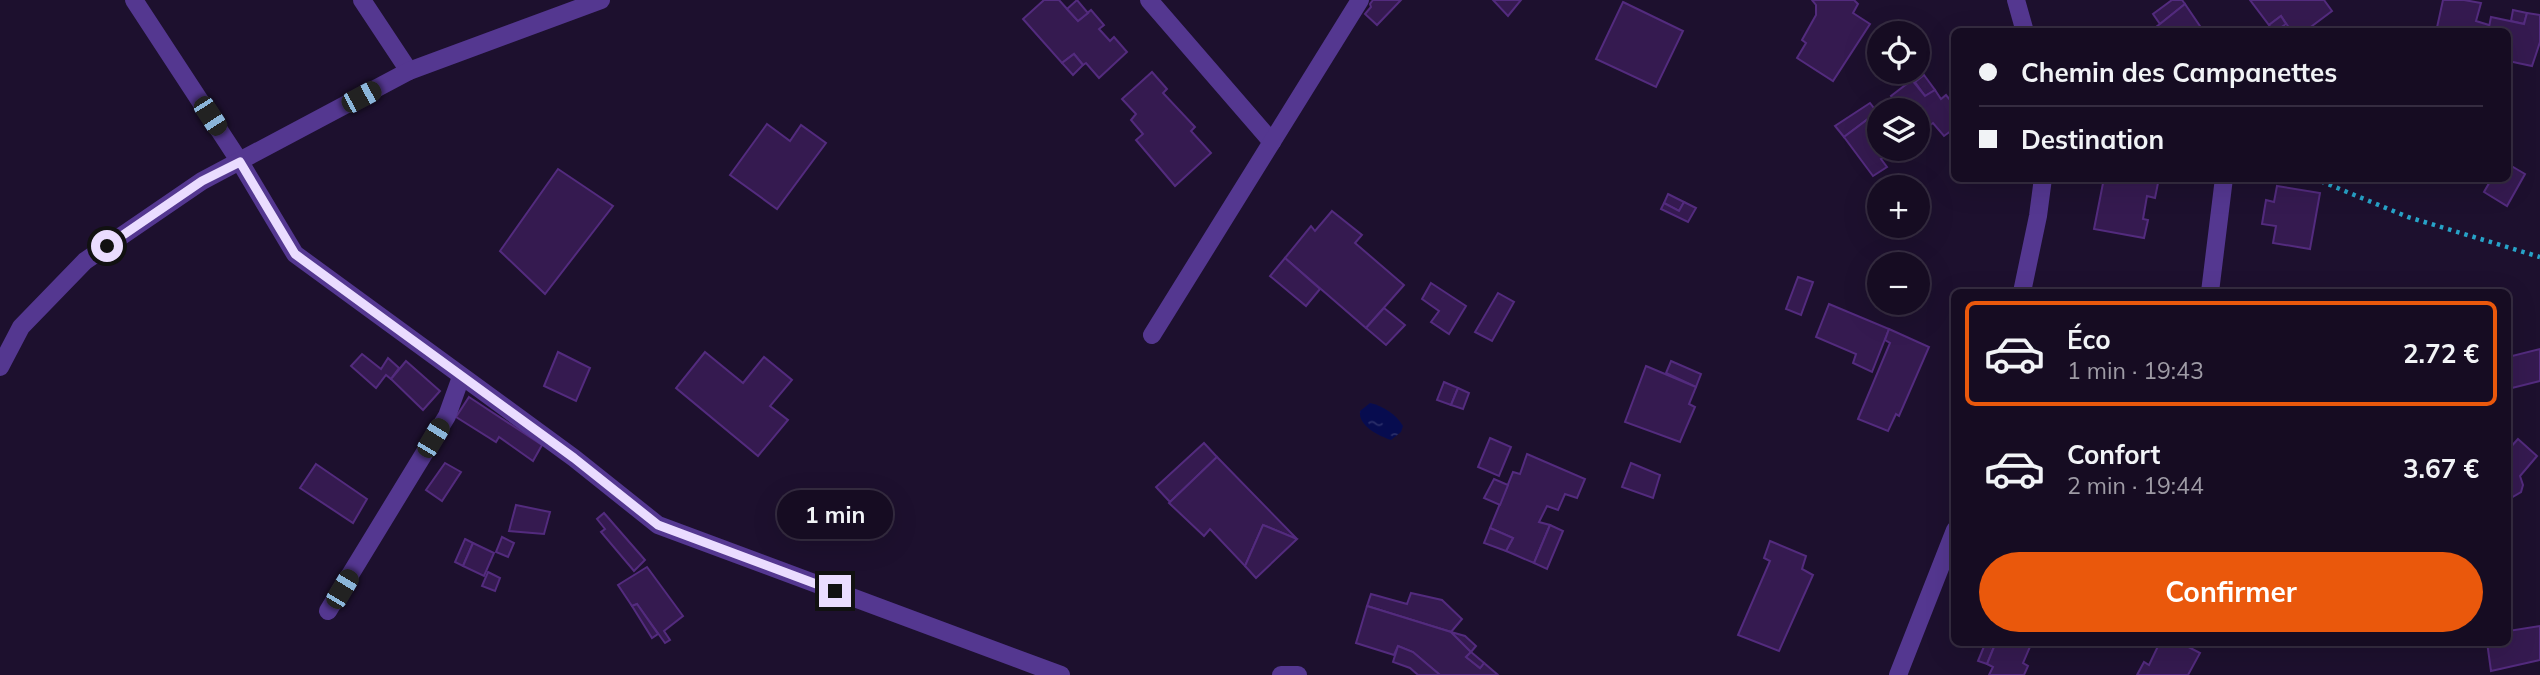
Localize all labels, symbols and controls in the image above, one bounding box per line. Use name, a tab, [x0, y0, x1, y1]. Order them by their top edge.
map controls	[1867, 21, 1930, 315]
button: locate	[1867, 21, 1930, 84]
text: Chemin des Campanettes	[2021, 56, 2337, 89]
car	[338, 78, 385, 116]
car	[190, 93, 231, 139]
button: layers	[1867, 98, 1930, 161]
text: Destination	[2021, 123, 2164, 156]
button: +	[1867, 175, 1930, 238]
route start	[91, 230, 123, 262]
button: −	[1867, 252, 1930, 315]
icon: car	[1983, 322, 2046, 385]
text: Éco	[2067, 323, 2111, 356]
text: 2.72 €	[2403, 337, 2479, 370]
text: 1 min · 19:43	[2067, 356, 2204, 385]
car	[414, 415, 453, 461]
icon: car	[1983, 437, 2046, 500]
text: Confort	[2067, 438, 2160, 471]
text: 3.67 €	[2403, 452, 2479, 485]
text: 2 min · 19:44	[2067, 471, 2204, 500]
callout: 1 min	[777, 490, 893, 538]
text: 1 min	[805, 500, 865, 529]
button: Confirmer	[1979, 552, 2483, 632]
car	[323, 566, 362, 612]
route end	[819, 575, 851, 607]

